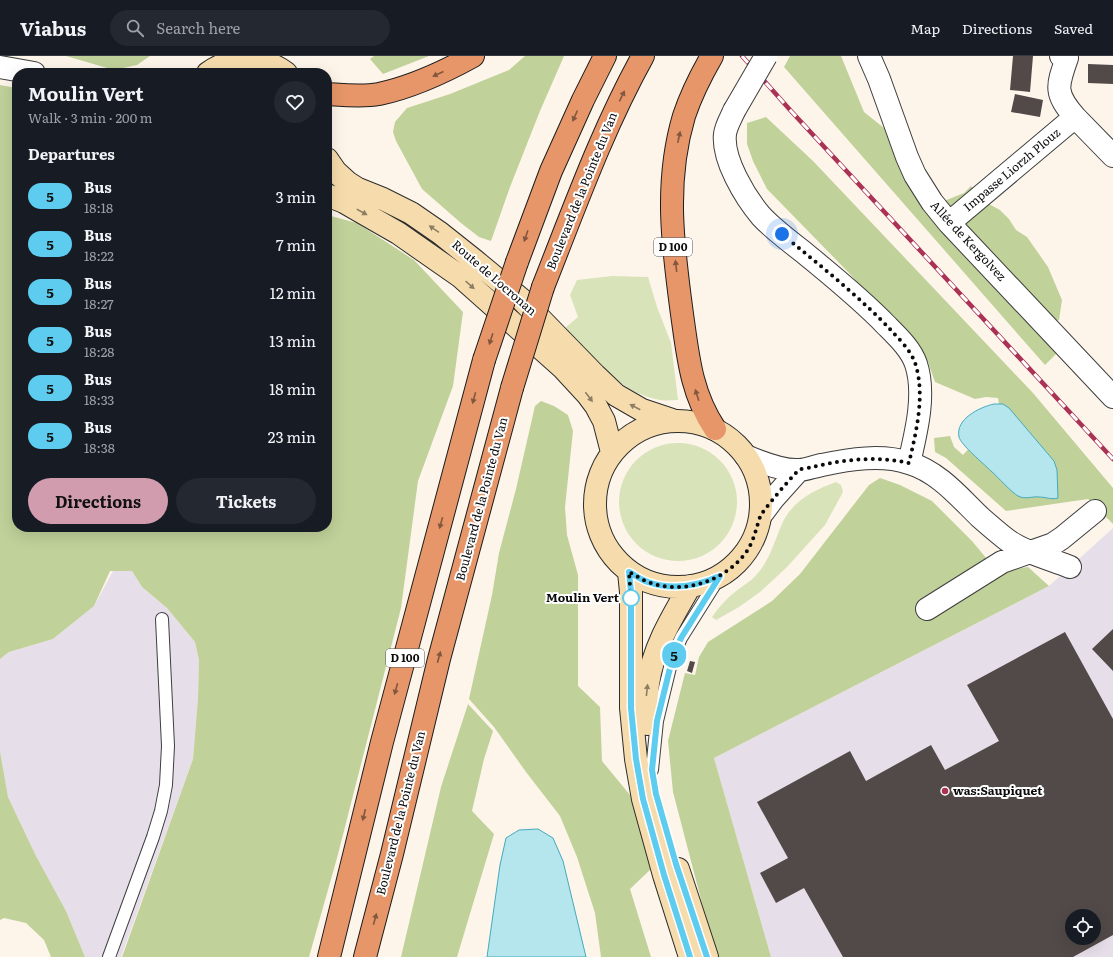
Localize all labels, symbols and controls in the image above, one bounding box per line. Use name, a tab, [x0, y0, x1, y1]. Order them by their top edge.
search box	[110, 10, 390, 46]
text: Viabus	[20, 14, 86, 42]
text: Search here	[156, 16, 240, 39]
icon: search	[124, 17, 146, 39]
text: Map	[910, 18, 940, 38]
text: Directions	[962, 18, 1032, 38]
text: Saved	[1054, 18, 1093, 38]
one-way arrow	[432, 70, 444, 77]
text: Moulin Vert	[28, 79, 144, 107]
button: heart	[274, 81, 316, 123]
one-way arrow	[619, 91, 625, 102]
text: Walk · 3 min · 200 m	[28, 108, 152, 127]
street label: Boulevard de la Pointe du Van	[541, 109, 621, 272]
one-way arrow	[572, 111, 578, 122]
street label: Impasse Liorzh Plouz	[959, 123, 1064, 215]
one-way arrow	[677, 131, 683, 144]
text: Departures	[28, 142, 115, 165]
text: Bus	[84, 175, 112, 198]
text: 3 min	[275, 185, 316, 208]
text: 5	[46, 186, 54, 206]
street label: Allée de Kergolvez	[927, 196, 1011, 285]
text: 18:18	[84, 198, 113, 217]
one-way arrow	[356, 209, 368, 216]
text: Bus	[84, 223, 112, 246]
your location	[772, 224, 792, 244]
one-way arrow	[428, 225, 439, 233]
one-way arrow	[523, 231, 529, 243]
text: 7 min	[276, 233, 316, 256]
text: 5	[46, 234, 54, 254]
street label: Route de Locronan	[448, 235, 541, 319]
road number: D 100	[654, 238, 692, 256]
text: 18:22	[84, 246, 114, 265]
one-way arrow	[672, 260, 679, 273]
text: Bus	[84, 271, 112, 294]
one-way arrow	[465, 280, 475, 289]
text: 12 min	[270, 281, 316, 304]
text: 5	[46, 282, 54, 302]
text: 18:27	[84, 294, 114, 313]
text: Bus	[84, 319, 112, 342]
text: 13 min	[269, 329, 316, 352]
text: 5	[46, 330, 54, 350]
one-way arrow	[488, 334, 494, 346]
text: 18:28	[84, 342, 114, 361]
text: Bus	[84, 367, 112, 390]
text: 18 min	[269, 377, 316, 400]
text: 5	[46, 378, 54, 398]
one-way arrow	[694, 388, 700, 400]
text: 18:33	[84, 390, 114, 409]
one-way arrow	[471, 391, 477, 404]
one-way arrow	[585, 392, 593, 403]
one-way arrow	[630, 403, 641, 410]
text: Bus	[84, 415, 112, 438]
street label: Boulevard de la Pointe du Van	[451, 415, 512, 582]
text: 23 min	[268, 425, 316, 448]
text: 5	[46, 426, 54, 446]
text: 18:38	[84, 438, 115, 457]
button: Directions	[28, 478, 168, 524]
button: Tickets	[176, 478, 316, 524]
one-way arrow	[438, 517, 444, 529]
place label: Moulin Vert	[546, 588, 620, 606]
marker: Moulin Vert	[622, 589, 640, 607]
line badge: 5	[661, 642, 687, 668]
text: 5	[670, 645, 678, 665]
road number: D 100	[386, 649, 424, 667]
one-way arrow	[437, 651, 443, 663]
one-way arrow	[393, 683, 399, 695]
one-way arrow	[644, 684, 651, 696]
street label: Boulevard de la Pointe du Van	[371, 729, 429, 897]
place label: was:Saupiquet	[953, 781, 1043, 799]
marker: was:Saupiquet	[940, 786, 950, 796]
one-way arrow	[361, 809, 367, 821]
map controls	[1065, 909, 1101, 945]
button: locate	[1065, 909, 1101, 945]
one-way arrow	[372, 913, 378, 925]

